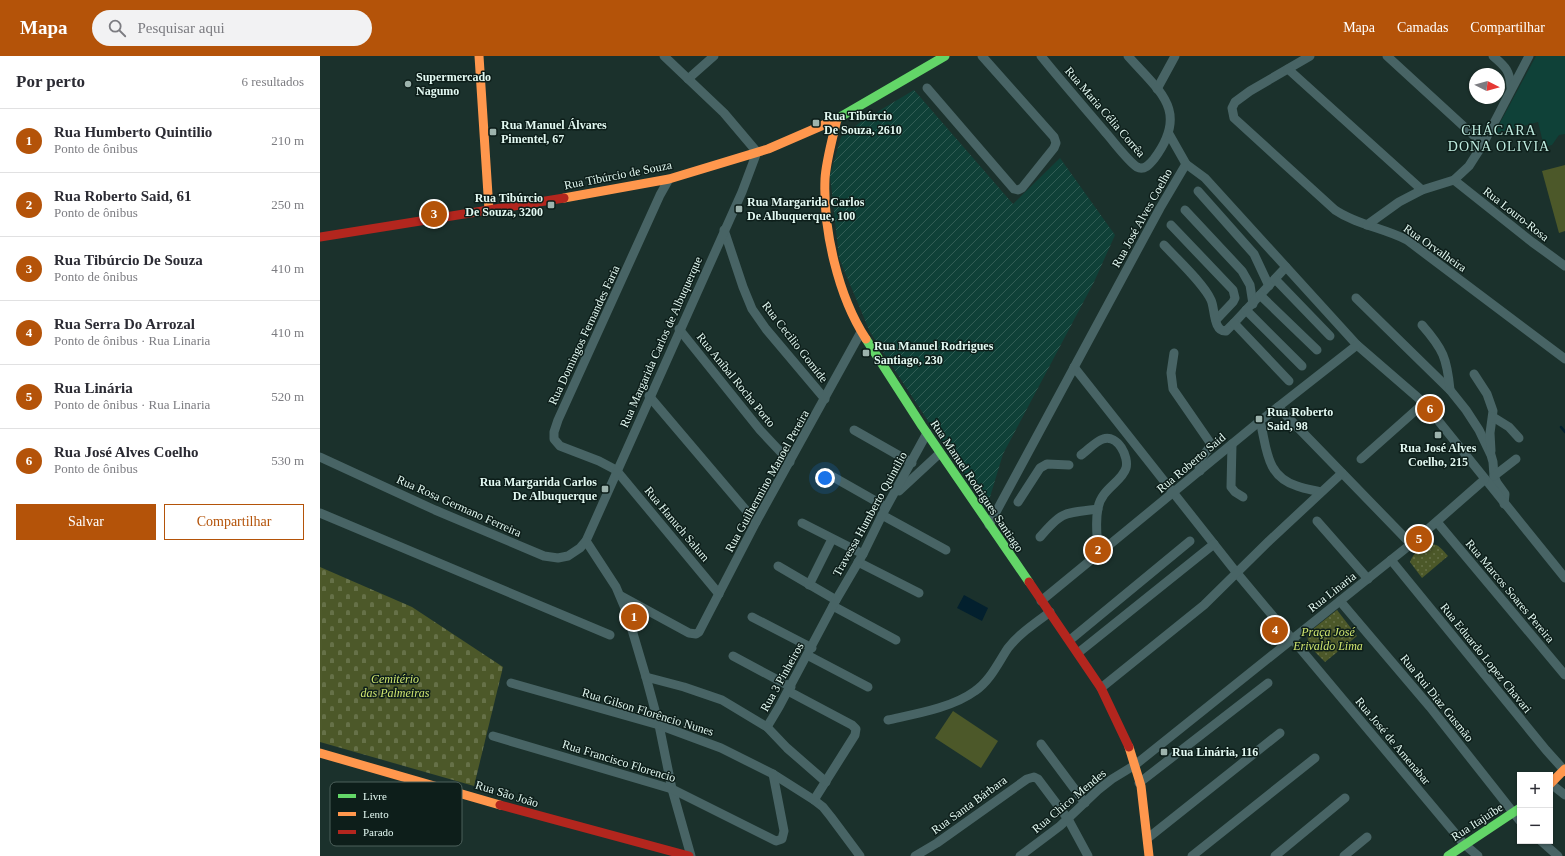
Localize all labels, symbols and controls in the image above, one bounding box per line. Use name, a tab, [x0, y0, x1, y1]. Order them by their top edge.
search box	[92, 10, 372, 46]
text: Mapa	[20, 17, 68, 38]
icon: search	[106, 17, 128, 39]
text: Pesquisar aqui	[138, 20, 225, 36]
text: Mapa	[1343, 20, 1375, 35]
text: Camadas	[1397, 20, 1448, 35]
text: Compartilhar	[1470, 20, 1545, 35]
street label: Rua Maria Célia Corrêa	[1062, 64, 1148, 160]
north arrow	[1469, 68, 1505, 104]
place label: Supermercado Nagumo	[416, 70, 491, 98]
text: Por perto	[16, 72, 85, 91]
text: 6 resultados	[242, 74, 304, 89]
marker: Supermercado Nagumo	[403, 79, 413, 89]
place label: Rua Tibúrcio De Souza, 2610	[824, 109, 902, 137]
place label: Rua Manuel Álvares Pimentel, 67	[501, 118, 607, 146]
marker: Rua Tibúrcio De Souza, 2610	[811, 118, 821, 128]
district label: CHÁCARA DONA OLIVIA	[1448, 122, 1550, 154]
text: Rua Humberto Quintilio	[54, 124, 212, 140]
marker: Rua Manuel Álvares Pimentel, 67	[488, 127, 498, 137]
text: 1	[26, 133, 32, 148]
text: 210 m	[271, 133, 304, 148]
text: Ponto de ônibus	[54, 141, 138, 156]
street label: Rua Tibúrcio de Souza	[563, 158, 674, 192]
street label: Rua José Alves Coelho	[1109, 166, 1175, 270]
street label: Rua Louro-Rosa	[1480, 184, 1552, 244]
text: Rua Roberto Said, 61	[54, 188, 192, 204]
place label: Rua Tibúrcio De Souza, 3200	[465, 191, 543, 219]
place label: Rua Margarida Carlos De Albuquerque, 100	[747, 195, 865, 223]
text: 2	[26, 197, 32, 212]
text: 250 m	[271, 197, 304, 212]
pin: 3	[421, 199, 447, 229]
marker: Rua Tibúrcio De Souza, 3200	[546, 200, 556, 210]
marker: Rua Margarida Carlos De Albuquerque, 100	[734, 204, 744, 214]
text: Ponto de ônibus	[54, 205, 138, 220]
street label: Rua Orvalheira	[1401, 221, 1470, 275]
text: Rua Tibúrcio De Souza	[54, 252, 203, 268]
street label: Rua Margarida Carlos de Albuquerque	[617, 254, 705, 430]
text: 3	[26, 261, 32, 276]
text: 410 m	[271, 261, 304, 276]
street label: Rua Domingos Fernandes Faria	[545, 262, 623, 407]
text: Ponto de ônibus	[54, 269, 138, 284]
street label: Rua Cecilio Gomide	[759, 299, 831, 385]
text: Rua Serra Do Arrozal	[54, 316, 195, 332]
text: 4	[26, 325, 32, 340]
text: 410 m	[271, 325, 304, 340]
street label: Rua Aníbal Rocha Porto	[694, 330, 778, 430]
text: Ponto de ônibus · Rua Linaria	[54, 333, 210, 348]
place label: Rua Manuel Rodrigues Santiago, 230	[874, 339, 994, 367]
marker: Rua Manuel Rodrigues Santiago, 230	[861, 348, 871, 358]
text: Rua Linária	[54, 380, 133, 396]
text: 5	[26, 389, 32, 404]
text: 520 m	[271, 389, 304, 404]
pin: 6	[1417, 394, 1443, 424]
text: Ponto de ônibus · Rua Linaria	[54, 397, 210, 412]
place label: Rua Roberto Said, 98	[1267, 405, 1333, 433]
street label: Rua Guilhermino Manoel Pereira	[722, 407, 812, 554]
marker: Rua Roberto Said, 98	[1254, 414, 1264, 424]
street label: Rua Manuel Rodrigues Santiago	[927, 417, 1027, 555]
street label: Rua Roberto Said	[1154, 430, 1228, 496]
marker: Rua José Alves Coelho, 215	[1433, 430, 1443, 440]
place label: Rua José Alves Coelho, 215	[1400, 441, 1477, 469]
text: Rua José Alves Coelho	[54, 444, 199, 460]
street label: Travessa Humberto Quintilio	[830, 449, 910, 579]
text: 6	[26, 453, 32, 468]
text: 530 m	[271, 453, 304, 468]
text: Ponto de ônibus	[54, 461, 138, 476]
your location	[815, 468, 835, 488]
street label: Rua Rosa Germano Ferreira	[395, 472, 524, 540]
place label: Rua Margarida Carlos De Albuquerque	[480, 475, 598, 503]
marker: Rua Margarida Carlos De Albuquerque	[600, 484, 610, 494]
street label: Rua Hanuch Salum	[642, 484, 713, 565]
button: Salvar	[16, 504, 156, 540]
button: Compartilhar	[164, 504, 304, 540]
pin: 5	[1406, 524, 1432, 554]
pin: 2	[1085, 535, 1111, 565]
street label: Rua Marcos Soares Pereira	[1463, 537, 1558, 646]
street label: Rua Linaria	[1305, 569, 1359, 615]
street label: Rua Eduardo Lopez Chavari	[1437, 600, 1535, 716]
pin: 1	[621, 602, 647, 632]
pin: 4	[1262, 615, 1288, 645]
park label: Praça José Erivaldo Lima	[1292, 625, 1363, 653]
street label: Rua 3 Pinheiros	[757, 640, 807, 714]
street label: Rua Rui Diaz Gusmão	[1397, 652, 1477, 744]
park label: Cemitério das Palmeiras	[361, 672, 430, 700]
street label: Rua Gilson Florêncio Nunes	[580, 685, 716, 739]
street label: Rua José de Amenabar	[1352, 695, 1434, 787]
street label: Rua Francisco Florencio	[561, 737, 677, 785]
place label: Rua Linária, 116	[1172, 745, 1258, 759]
marker: Rua Linária, 116	[1159, 747, 1169, 757]
street label: Rua Chico Mendes	[1029, 766, 1109, 836]
map controls	[1517, 772, 1553, 844]
button: +	[1517, 772, 1553, 808]
street label: Rua Santa Bárbara	[928, 773, 1010, 837]
street label: Rua São João	[474, 778, 540, 810]
legend	[330, 782, 462, 846]
text: Livre	[363, 790, 387, 802]
street label: Rua Itajuíbe	[1448, 800, 1506, 844]
text: Lento	[363, 808, 389, 820]
button: −	[1517, 808, 1553, 844]
text: Parado	[363, 826, 394, 838]

